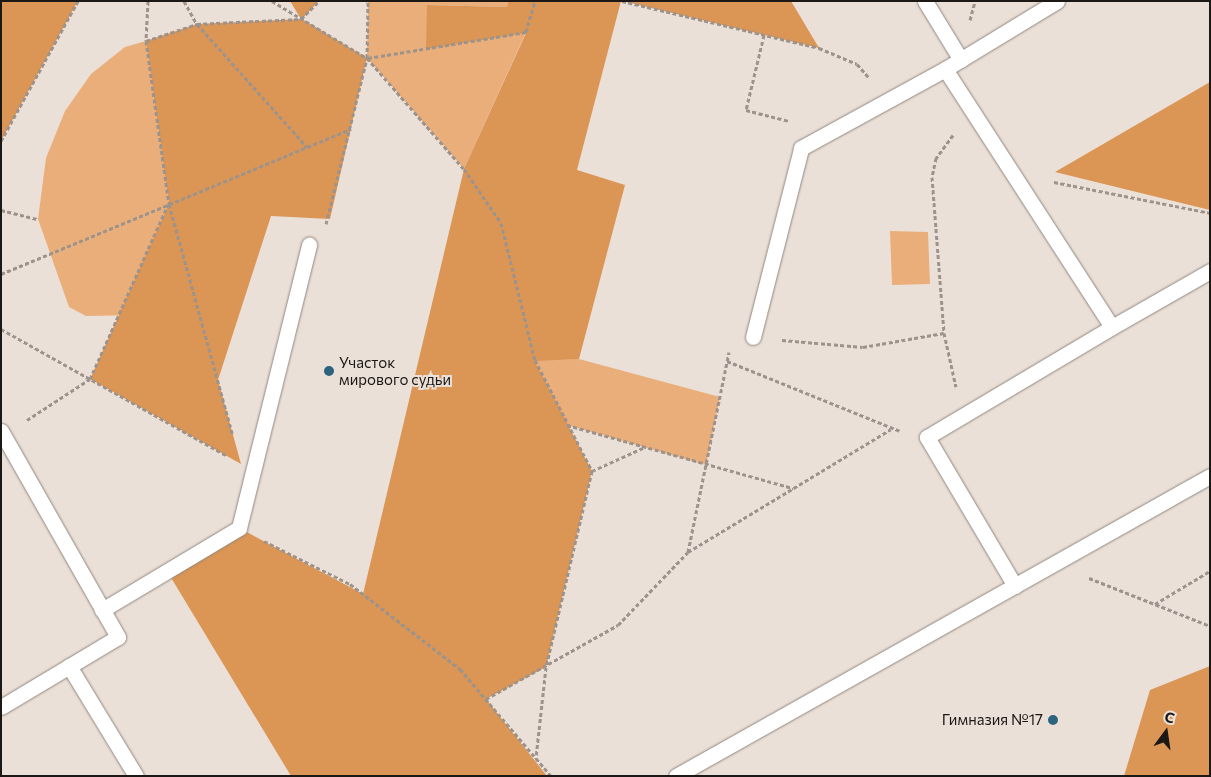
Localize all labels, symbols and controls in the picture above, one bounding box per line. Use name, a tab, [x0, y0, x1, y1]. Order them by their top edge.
place label: Участок мирового судьи	[339, 353, 451, 388]
marker: Участок мирового судьи	[323, 365, 335, 377]
north arrow	[1141, 707, 1191, 757]
text: С	[1163, 708, 1176, 726]
place label: Гимназия №17	[942, 711, 1043, 729]
marker: Гимназия №17	[1047, 714, 1059, 726]

